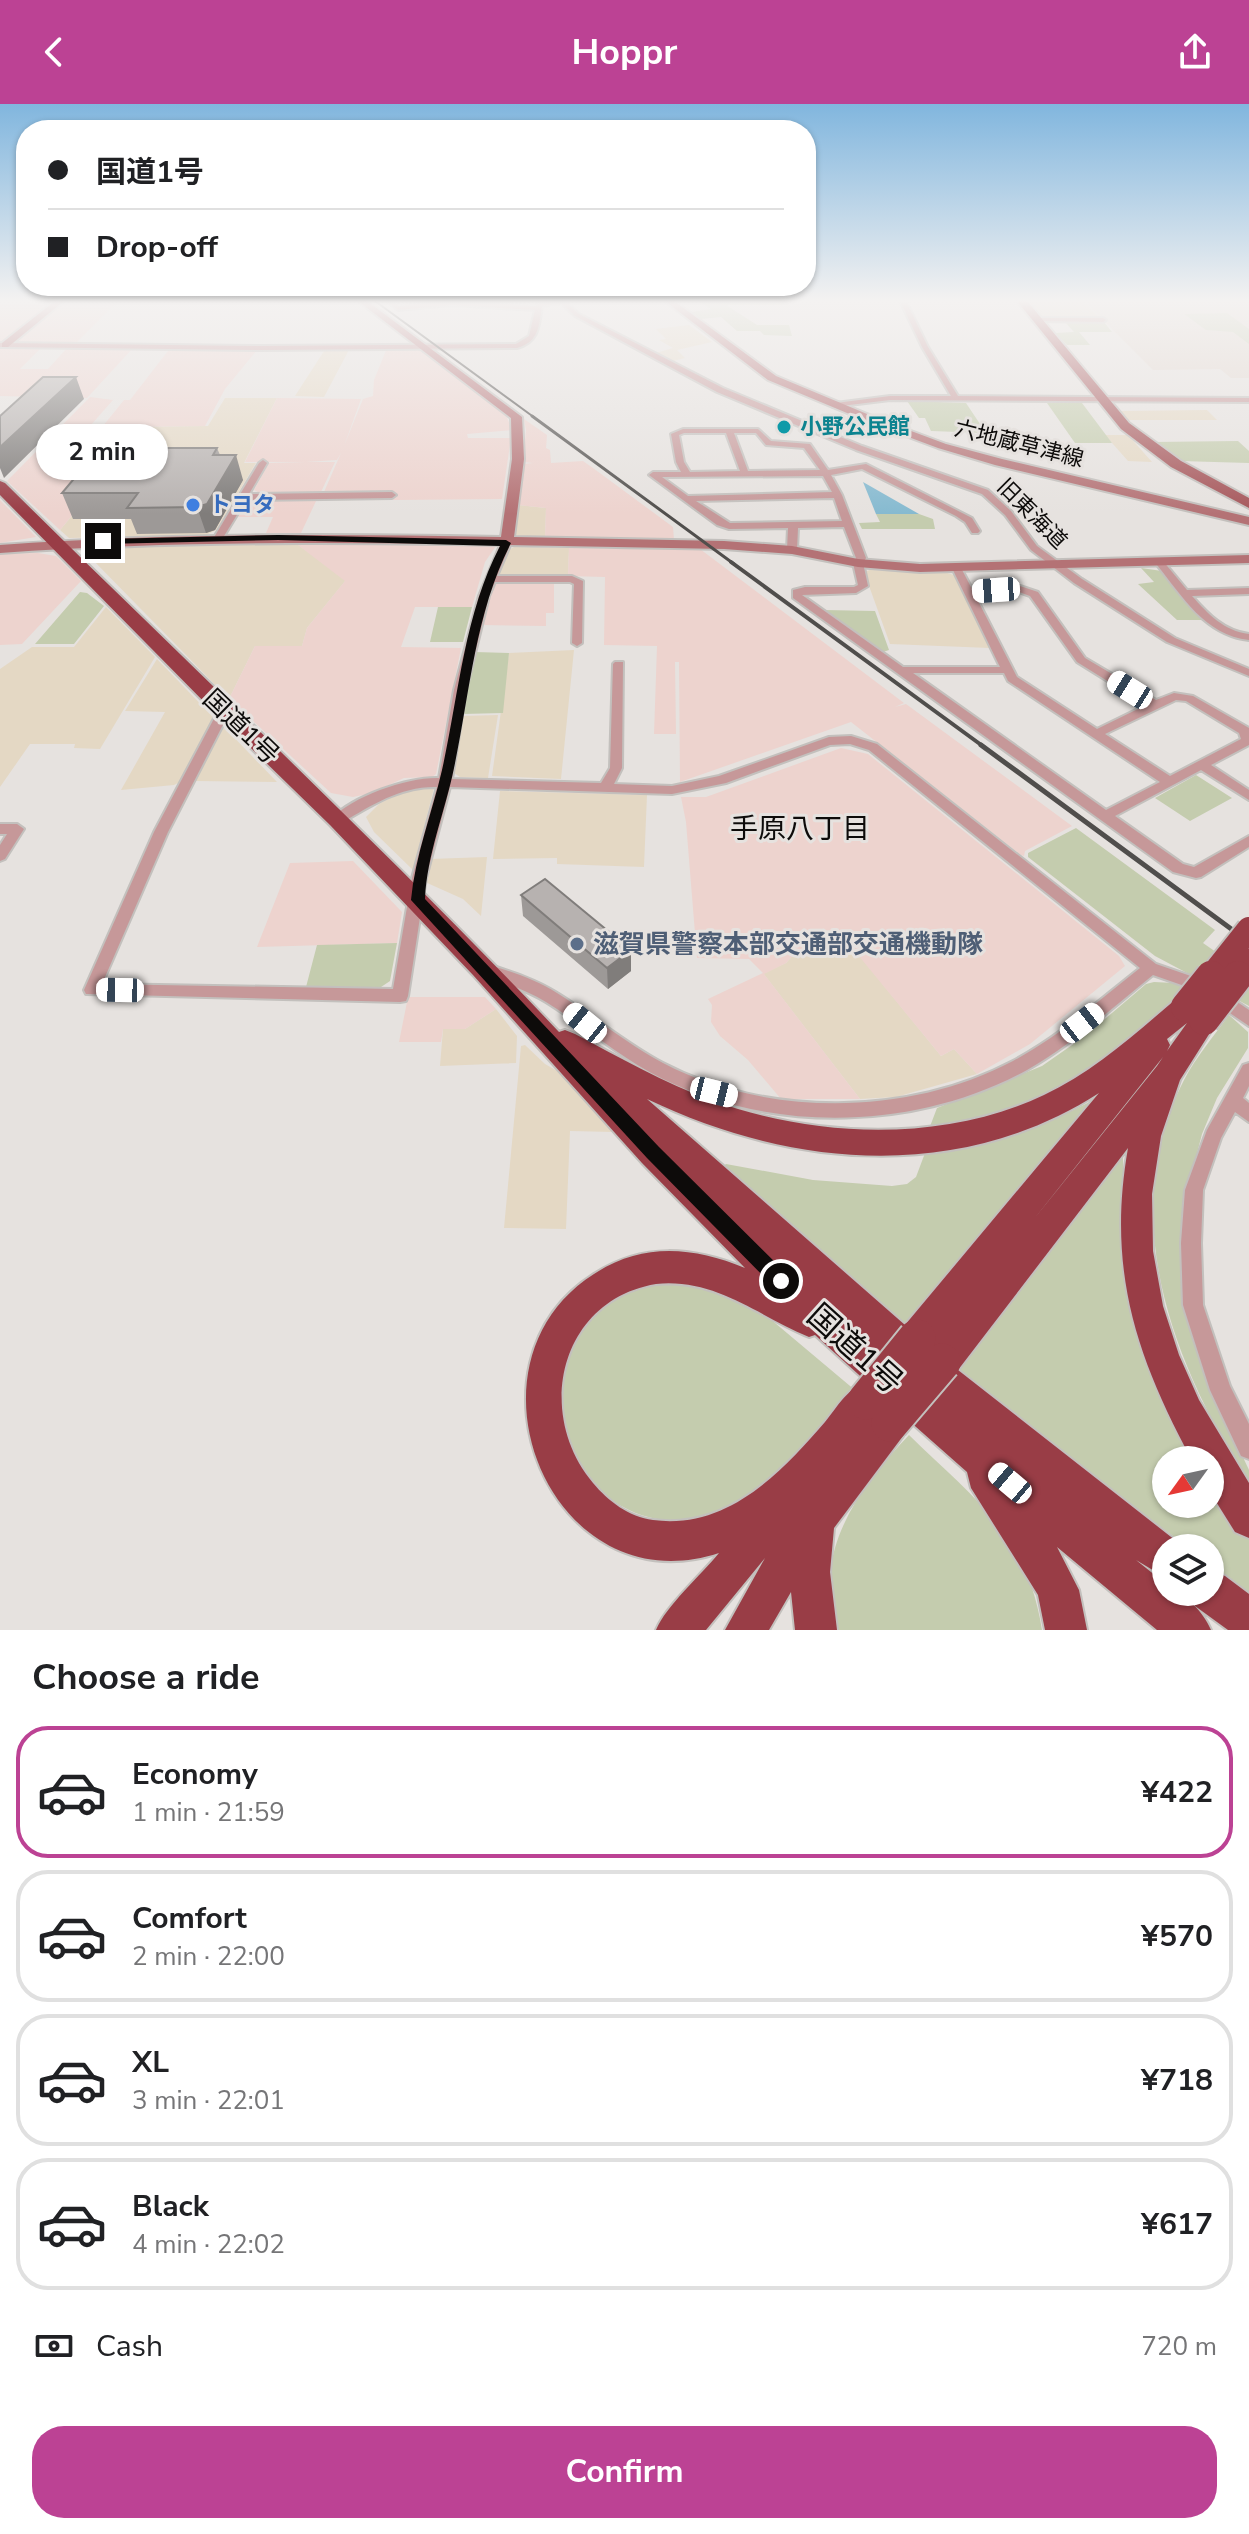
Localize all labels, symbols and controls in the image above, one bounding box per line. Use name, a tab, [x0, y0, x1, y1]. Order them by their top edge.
text: Hoppr	[572, 28, 677, 77]
icon: back	[32, 30, 76, 74]
icon: share	[1173, 30, 1217, 74]
text: 国道1号	[96, 152, 204, 193]
text: Drop-off	[96, 227, 218, 268]
place label: 小野公民館	[800, 412, 910, 442]
street label: 六地蔵草津線	[951, 413, 1087, 475]
marker: 小野公民館	[775, 418, 793, 436]
callout: 2 min	[37, 425, 169, 481]
text: 2 min	[68, 434, 136, 469]
street label: 旧東海道	[990, 472, 1074, 556]
place label: トヨタ	[209, 490, 275, 520]
marker: トヨタ	[184, 496, 202, 514]
route end	[85, 523, 121, 559]
car	[971, 576, 1021, 604]
car	[1103, 667, 1157, 713]
street label: 国道1号	[195, 682, 287, 772]
district label: 手原八丁目	[730, 810, 870, 848]
place label: 滋賀県警察本部交通部交通機動隊	[593, 927, 983, 962]
marker: 滋賀県警察本部交通部交通機動隊	[568, 935, 586, 953]
car	[96, 978, 144, 1002]
car	[559, 999, 611, 1047]
car	[1056, 999, 1108, 1047]
car	[688, 1075, 740, 1109]
route start	[763, 1263, 799, 1299]
street label: 国道1号	[798, 1294, 912, 1404]
north arrow	[1152, 1446, 1224, 1518]
map controls	[1152, 1446, 1224, 1606]
car	[984, 1458, 1036, 1508]
button: layers	[1152, 1534, 1224, 1606]
text: Choose a ride	[32, 1653, 260, 1702]
text: Economy	[132, 1754, 258, 1795]
icon: car	[36, 1756, 108, 1828]
text: ¥422	[1141, 1772, 1213, 1813]
text: 1 min · 21:59	[132, 1795, 285, 1830]
text: Comfort	[132, 1898, 247, 1939]
icon: car	[36, 1900, 108, 1972]
text: ¥570	[1141, 1916, 1213, 1957]
text: 2 min · 22:00	[132, 1939, 285, 1974]
text: XL	[132, 2042, 169, 2083]
icon: car	[36, 2044, 108, 2116]
text: ¥718	[1141, 2060, 1213, 2101]
text: 3 min · 22:01	[132, 2083, 285, 2118]
text: Black	[132, 2186, 209, 2227]
icon: car	[36, 2188, 108, 2260]
text: ¥617	[1141, 2204, 1213, 2245]
text: 4 min · 22:02	[132, 2227, 285, 2262]
icon: cash	[32, 2324, 76, 2368]
text: Cash	[96, 2326, 163, 2367]
text: 720 m	[1141, 2329, 1217, 2364]
button: Confirm	[32, 2426, 1217, 2518]

